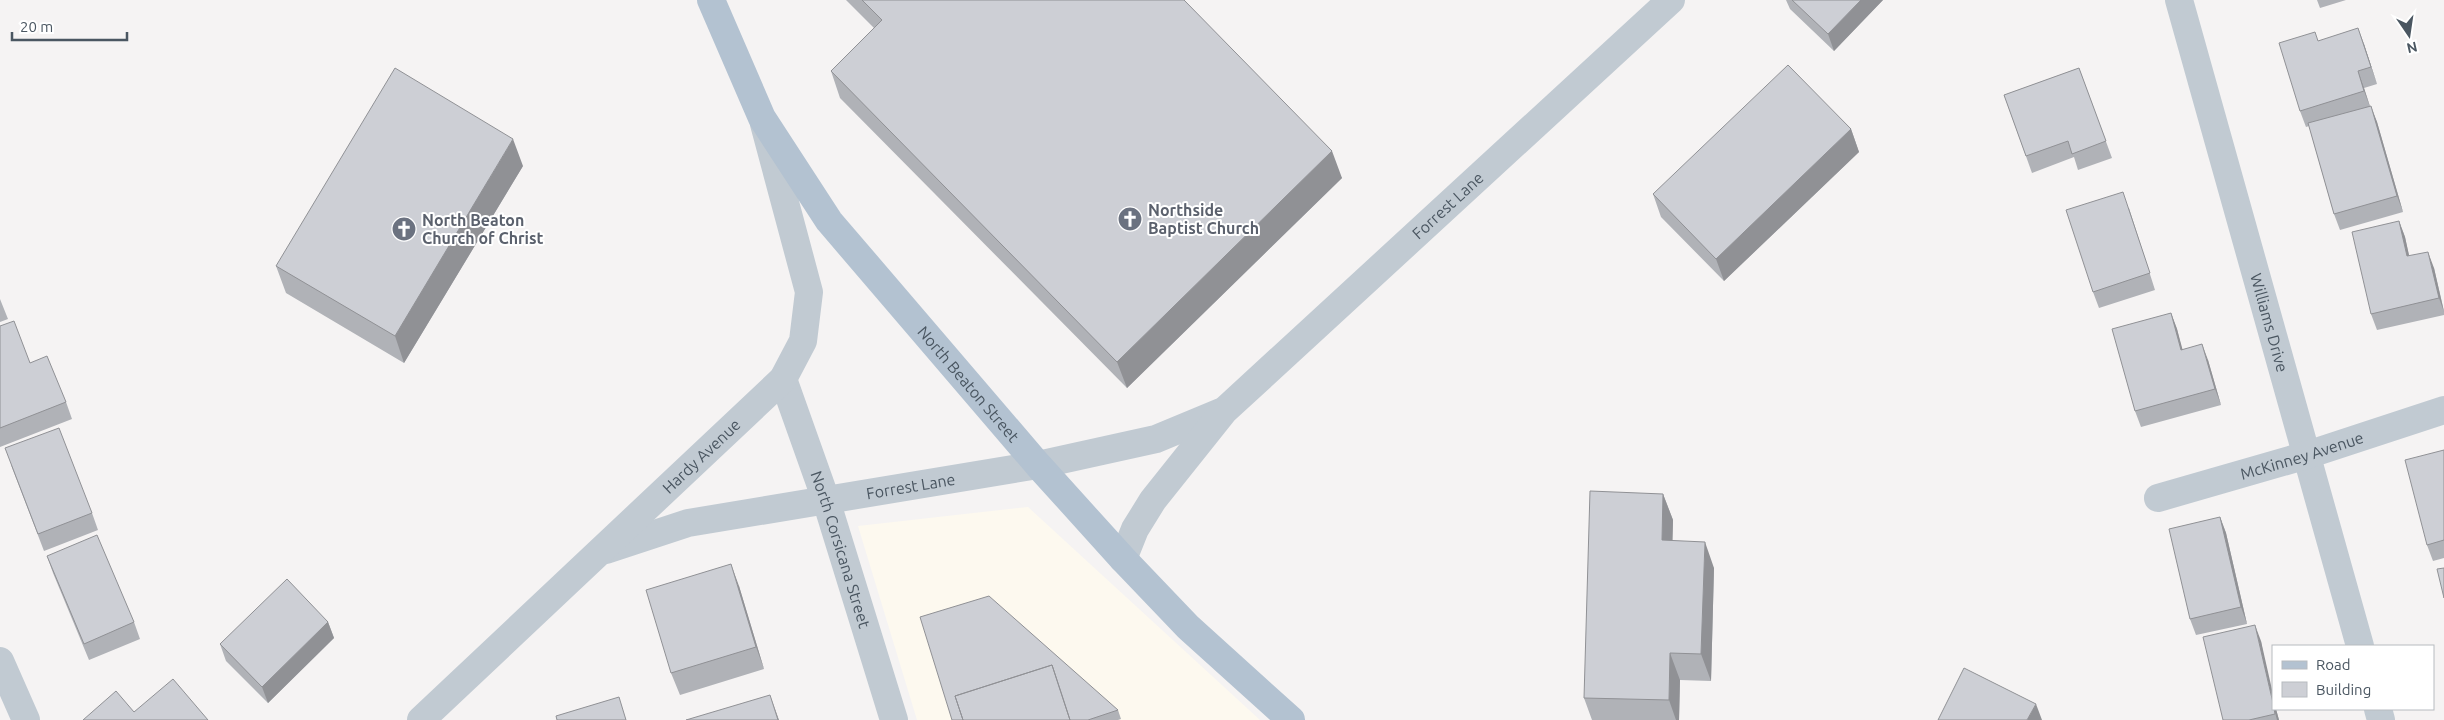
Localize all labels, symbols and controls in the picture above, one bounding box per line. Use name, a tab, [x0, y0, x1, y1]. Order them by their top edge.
scale bar	[12, 10, 128, 42]
north arrow	[2384, 10, 2434, 60]
text: 20 m	[20, 18, 53, 35]
text: N	[2405, 39, 2419, 57]
street label: Forrest Lane	[1408, 168, 1487, 243]
place label: Northside Baptist Church	[1148, 201, 1259, 237]
church icon: Northside Baptist Church	[1117, 206, 1143, 232]
place label: North Beaton Church of Christ	[422, 211, 544, 247]
church icon: North Beaton Church of Christ	[391, 216, 417, 242]
street label: Williams Drive	[2247, 271, 2292, 374]
street label: North Beaton Street	[914, 323, 1024, 446]
street label: Hardy Avenue	[659, 415, 744, 497]
street label: McKinney Avenue	[2238, 428, 2366, 483]
street label: North Corsicana Street	[807, 469, 874, 631]
street label: Forrest Lane	[865, 470, 957, 502]
legend	[2272, 645, 2434, 710]
text: Road	[2316, 656, 2351, 673]
text: Building	[2316, 681, 2371, 698]

